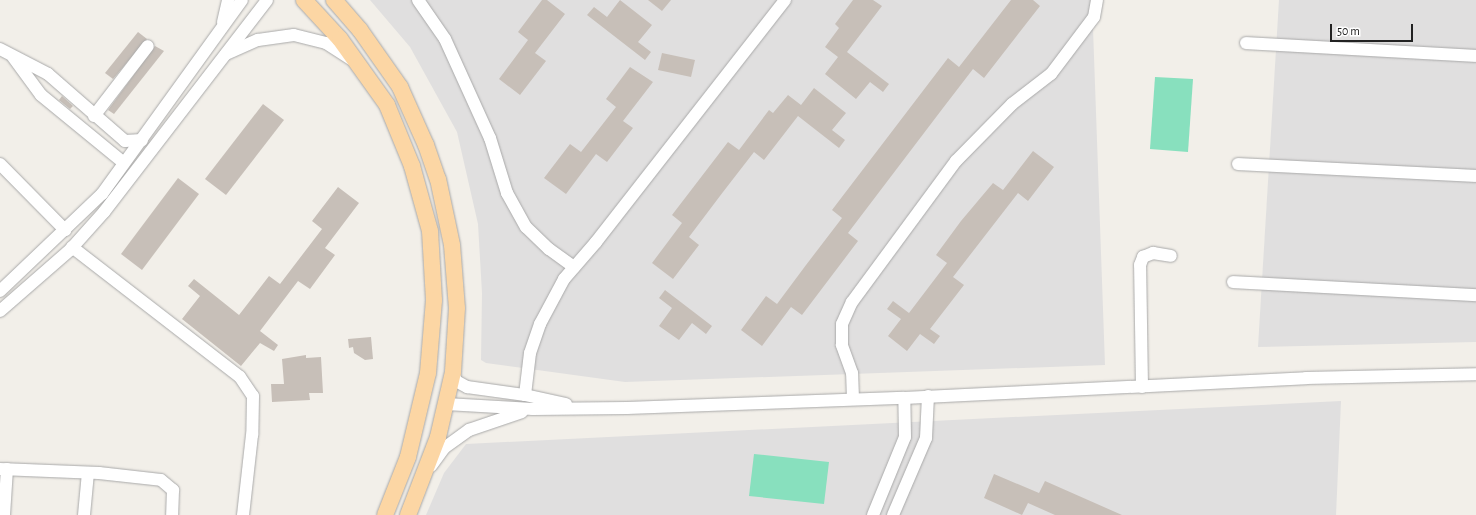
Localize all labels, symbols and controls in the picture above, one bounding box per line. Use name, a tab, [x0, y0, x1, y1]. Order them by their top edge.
scale bar	[1332, 16, 1415, 42]
text: 50 m	[1337, 25, 1360, 37]

